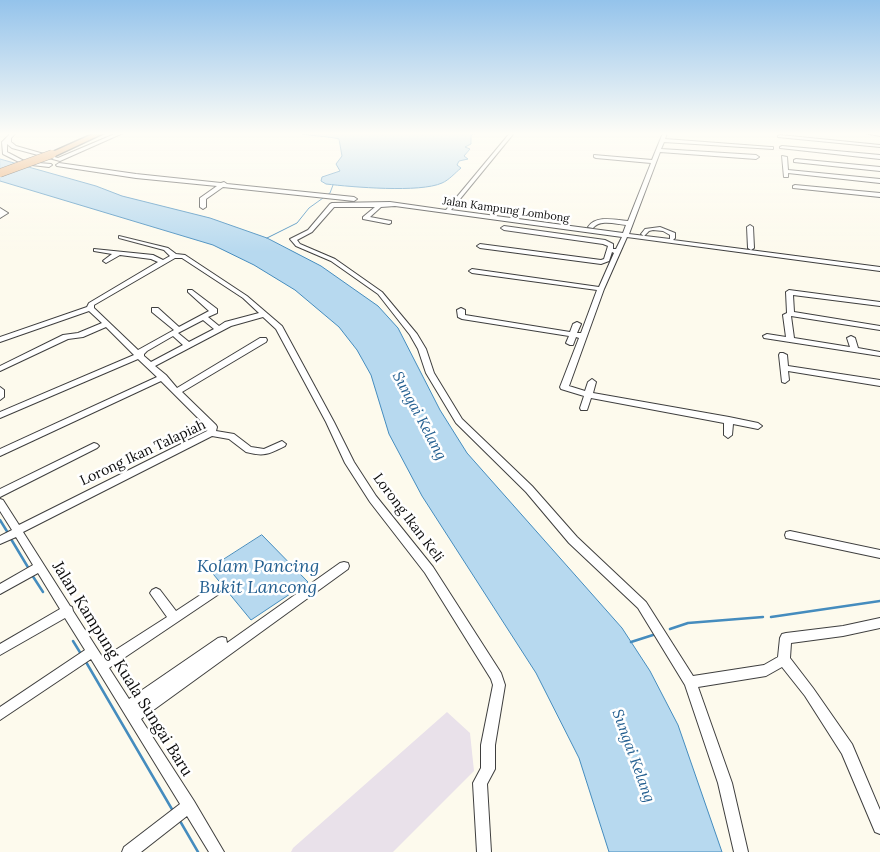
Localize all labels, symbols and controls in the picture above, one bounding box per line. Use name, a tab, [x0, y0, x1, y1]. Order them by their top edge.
street label: Jalan Kampung Lombong	[442, 195, 570, 225]
water label: Sungai Kelang	[388, 369, 450, 463]
street label: Lorong Ikan Talapiah	[77, 416, 209, 490]
street label: Lorong Ikan Keli	[369, 470, 447, 566]
water label: Kolam Pancing Bukit Lancong	[197, 556, 319, 598]
street label: Jalan Kampung Kuala Sungai Baru	[48, 558, 196, 780]
water label: Sungai Kelang	[608, 707, 658, 805]

